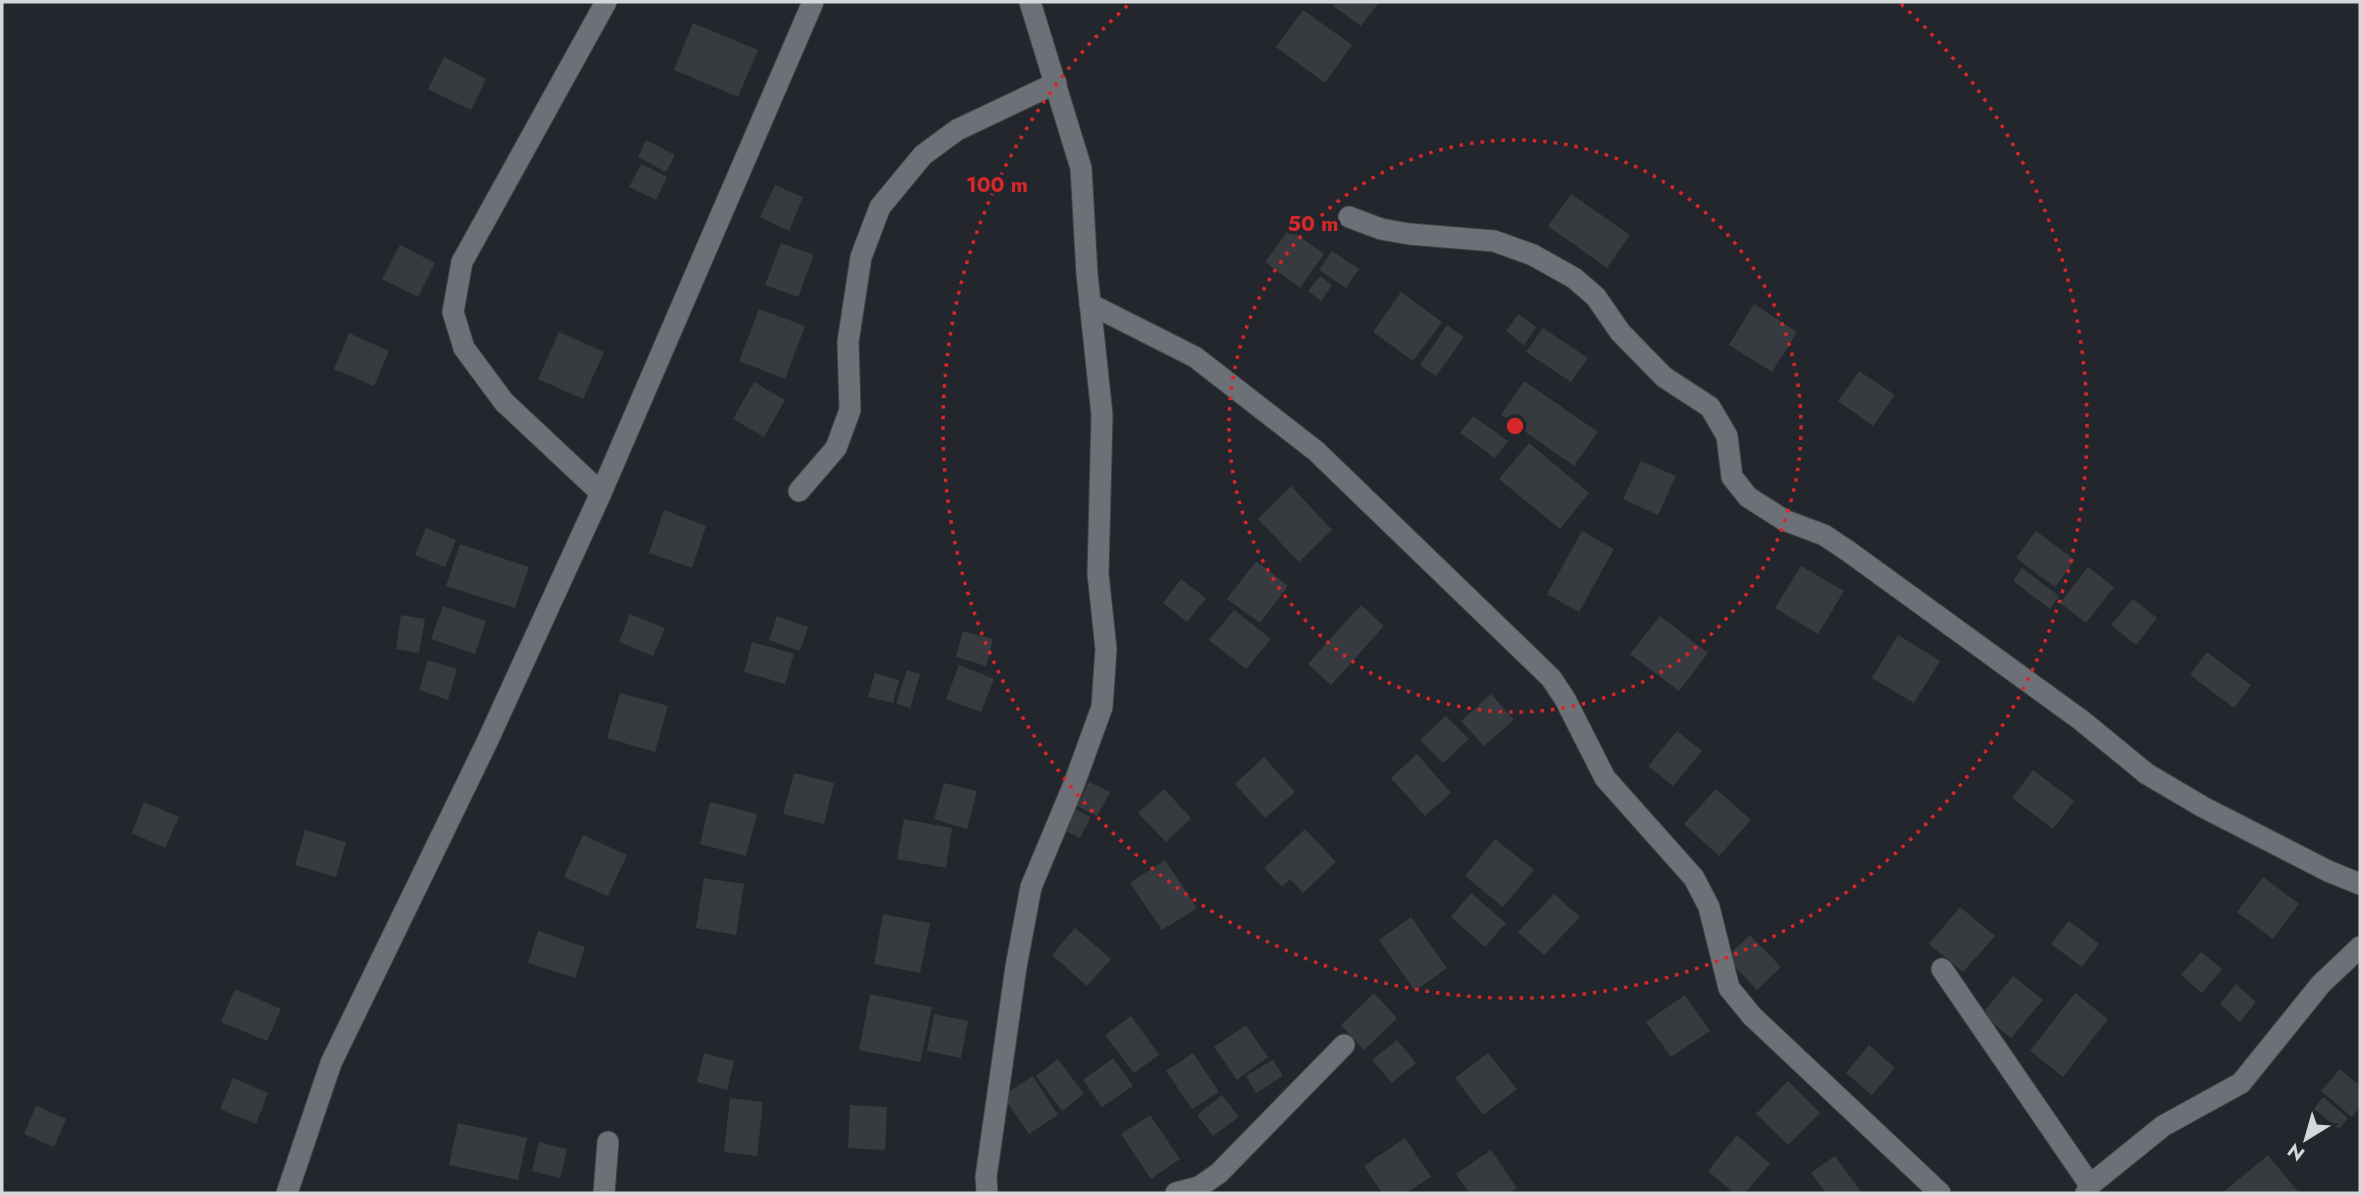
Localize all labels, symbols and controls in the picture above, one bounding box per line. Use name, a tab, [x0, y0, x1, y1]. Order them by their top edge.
text: 100 m	[966, 170, 1028, 200]
text: 50 m	[1288, 209, 1338, 239]
centre of rings	[1503, 414, 1527, 438]
north arrow	[2271, 1104, 2341, 1174]
text: N	[2282, 1137, 2310, 1168]

